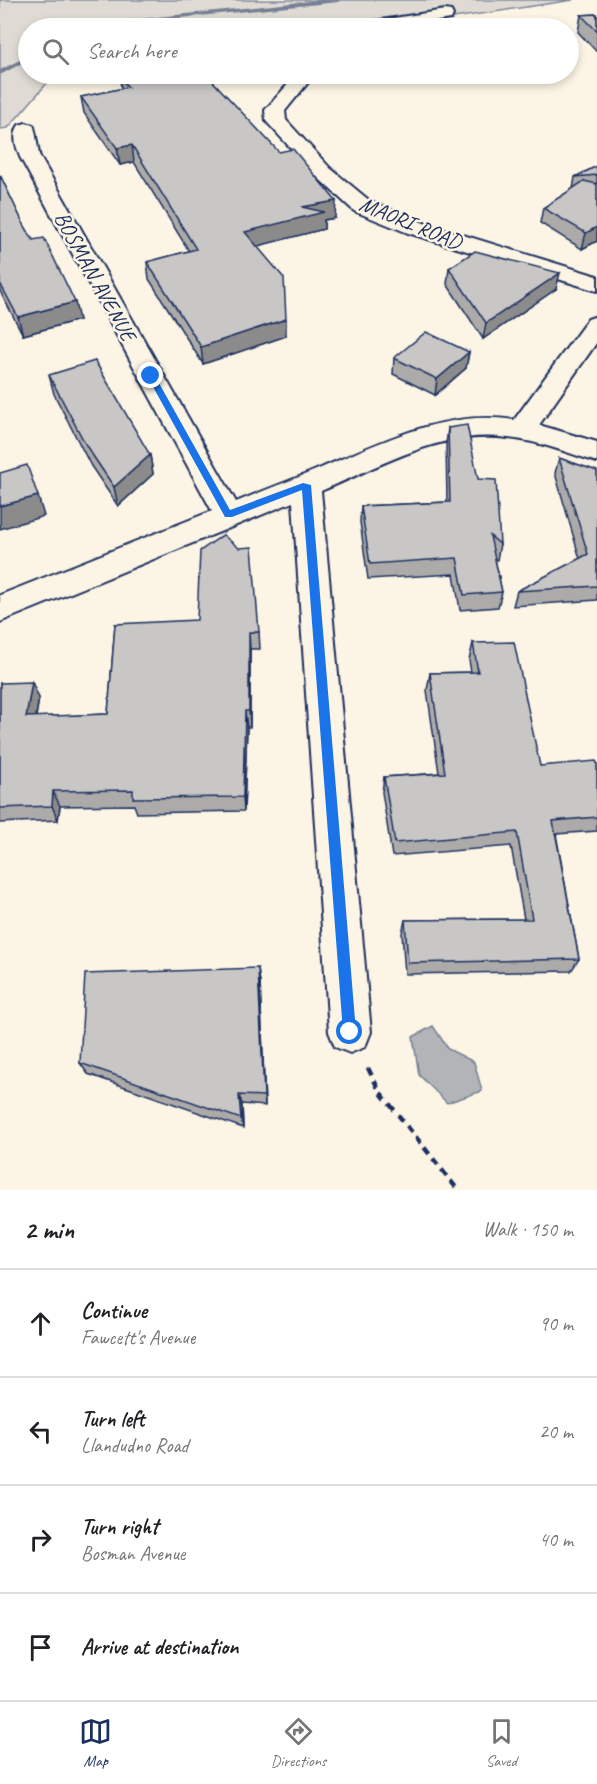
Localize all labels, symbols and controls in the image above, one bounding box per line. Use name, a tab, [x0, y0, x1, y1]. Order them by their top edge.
search box	[18, 18, 579, 84]
icon: search	[39, 35, 72, 68]
text: Search here	[87, 37, 177, 65]
street label: MAORI ROAD	[355, 190, 468, 257]
street label: BOSMAN AVENUE	[48, 207, 144, 349]
route end	[137, 362, 163, 388]
route start	[336, 1018, 362, 1044]
text: 2 min	[24, 1213, 74, 1246]
text: Walk · 150 m	[483, 1217, 573, 1242]
text: Continue	[81, 1297, 147, 1325]
icon: ahead	[24, 1307, 57, 1340]
text: 90 m	[539, 1311, 573, 1336]
text: Fawcett's Avenue	[81, 1325, 195, 1350]
text: Turn left	[81, 1405, 145, 1433]
icon: left	[24, 1415, 57, 1448]
text: 20 m	[539, 1419, 573, 1444]
text: Llandudno Road	[81, 1433, 188, 1458]
text: Turn right	[81, 1513, 158, 1541]
icon: right	[24, 1523, 57, 1556]
text: 40 m	[539, 1527, 573, 1552]
text: Bosman Avenue	[81, 1541, 185, 1566]
icon: arrive	[24, 1631, 57, 1664]
text: Arrive at destination	[81, 1633, 238, 1661]
tab: Map	[79, 1715, 112, 1771]
tab: Directions	[271, 1715, 326, 1771]
tab: Saved	[485, 1715, 518, 1771]

